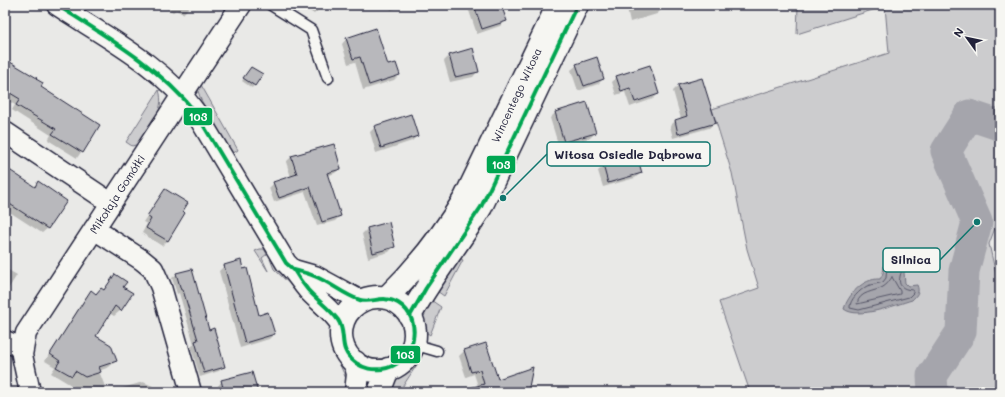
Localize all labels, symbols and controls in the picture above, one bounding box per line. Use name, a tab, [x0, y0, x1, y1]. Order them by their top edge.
north arrow	[947, 18, 987, 58]
text: N	[950, 25, 967, 40]
street label: Wincentego Witosa	[487, 45, 545, 145]
line badge: 103	[183, 107, 213, 126]
text: 103	[189, 109, 208, 124]
callout: Witosa Osiedle Dąbrowa	[547, 142, 710, 166]
text: Witosa Osiedle Dąbrowa	[554, 146, 702, 162]
street label: Mikołaja Gomółki	[86, 152, 148, 236]
line badge: 103	[486, 155, 516, 174]
text: 103	[492, 157, 511, 172]
callout: Silnica	[883, 248, 940, 272]
text: Silnica	[891, 251, 931, 267]
line badge: 103	[390, 345, 421, 364]
text: 103	[396, 347, 415, 362]

